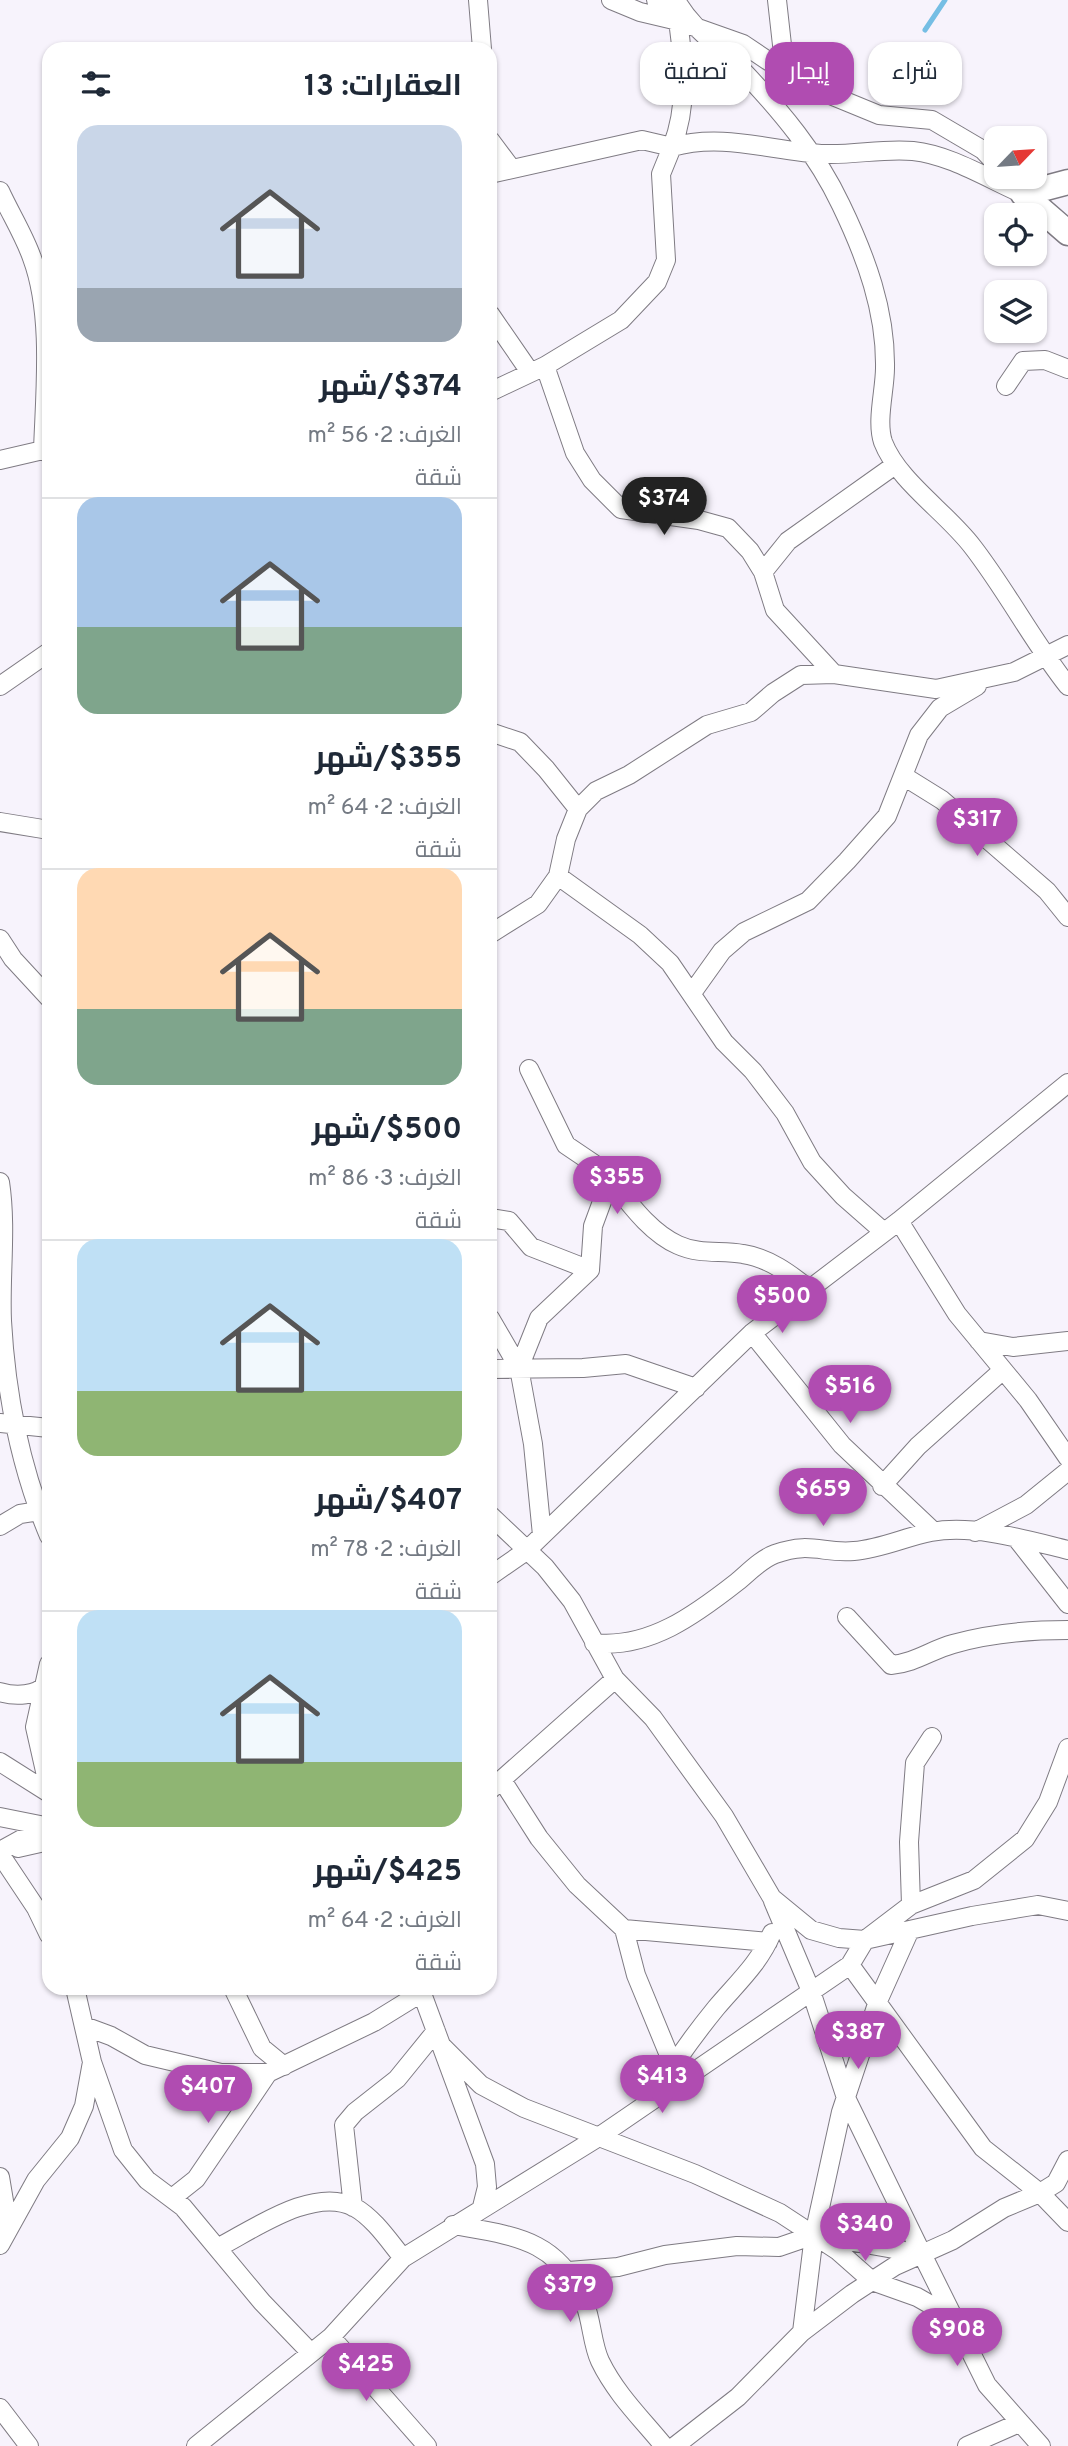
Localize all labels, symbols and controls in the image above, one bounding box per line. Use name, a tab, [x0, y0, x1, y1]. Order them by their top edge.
chip: تصفية	[640, 42, 751, 105]
chip: إيجار	[765, 42, 854, 105]
chip: شراء	[868, 42, 962, 105]
icon: filters	[77, 65, 115, 103]
text: العقارات: 13	[304, 69, 462, 106]
north arrow	[984, 126, 1046, 189]
map controls	[984, 126, 1047, 343]
icon: home	[207, 171, 333, 297]
button: locate	[984, 203, 1047, 266]
button: layers	[984, 280, 1047, 343]
text: $374/شهر	[319, 369, 462, 406]
text: الغرف: 2 · 56 m²	[307, 422, 462, 451]
text: شقة	[415, 465, 462, 494]
pin: $374	[623, 477, 705, 537]
text: $374	[638, 485, 690, 514]
icon: home	[207, 543, 333, 669]
text: $355/شهر	[315, 741, 462, 778]
text: الغرف: 2 · 64 m²	[307, 794, 462, 823]
pin: $317	[936, 798, 1018, 858]
text: $317	[952, 806, 1002, 835]
text: شقة	[415, 837, 462, 866]
icon: home	[207, 914, 333, 1040]
text: $500/شهر	[312, 1112, 462, 1149]
pin: $355	[576, 1156, 658, 1216]
text: $355	[589, 1164, 645, 1193]
text: الغرف: 3 · 86 m²	[308, 1165, 462, 1194]
text: شقة	[415, 1208, 462, 1237]
pin: $500	[741, 1276, 823, 1335]
text: $500	[753, 1283, 811, 1312]
icon: home	[207, 1285, 333, 1411]
pin: $516	[809, 1366, 891, 1425]
text: $516	[824, 1373, 876, 1402]
pin: $659	[782, 1468, 864, 1528]
text: $659	[795, 1476, 851, 1505]
text: $407/شهر	[315, 1483, 462, 1520]
text: الغرف: 2 · 78 m²	[310, 1536, 462, 1565]
text: شقة	[415, 1579, 462, 1608]
icon: home	[207, 1656, 333, 1782]
text: $425/شهر	[314, 1854, 462, 1891]
text: الغرف: 2 · 64 m²	[307, 1907, 462, 1936]
text: شقة	[415, 1950, 462, 1979]
pin: $387	[817, 2011, 899, 2071]
text: $387	[831, 2019, 885, 2048]
pin: $413	[621, 2056, 703, 2115]
text: $413	[636, 2063, 688, 2092]
pin: $407	[167, 2066, 249, 2125]
text: $407	[180, 2073, 236, 2102]
pin: $340	[824, 2204, 906, 2263]
text: $340	[836, 2211, 894, 2240]
pin: $379	[529, 2264, 611, 2324]
text: $379	[543, 2272, 597, 2301]
pin: $908	[916, 2308, 998, 2368]
text: $908	[928, 2316, 986, 2345]
pin: $425	[325, 2344, 407, 2403]
text: $425	[338, 2351, 394, 2380]

